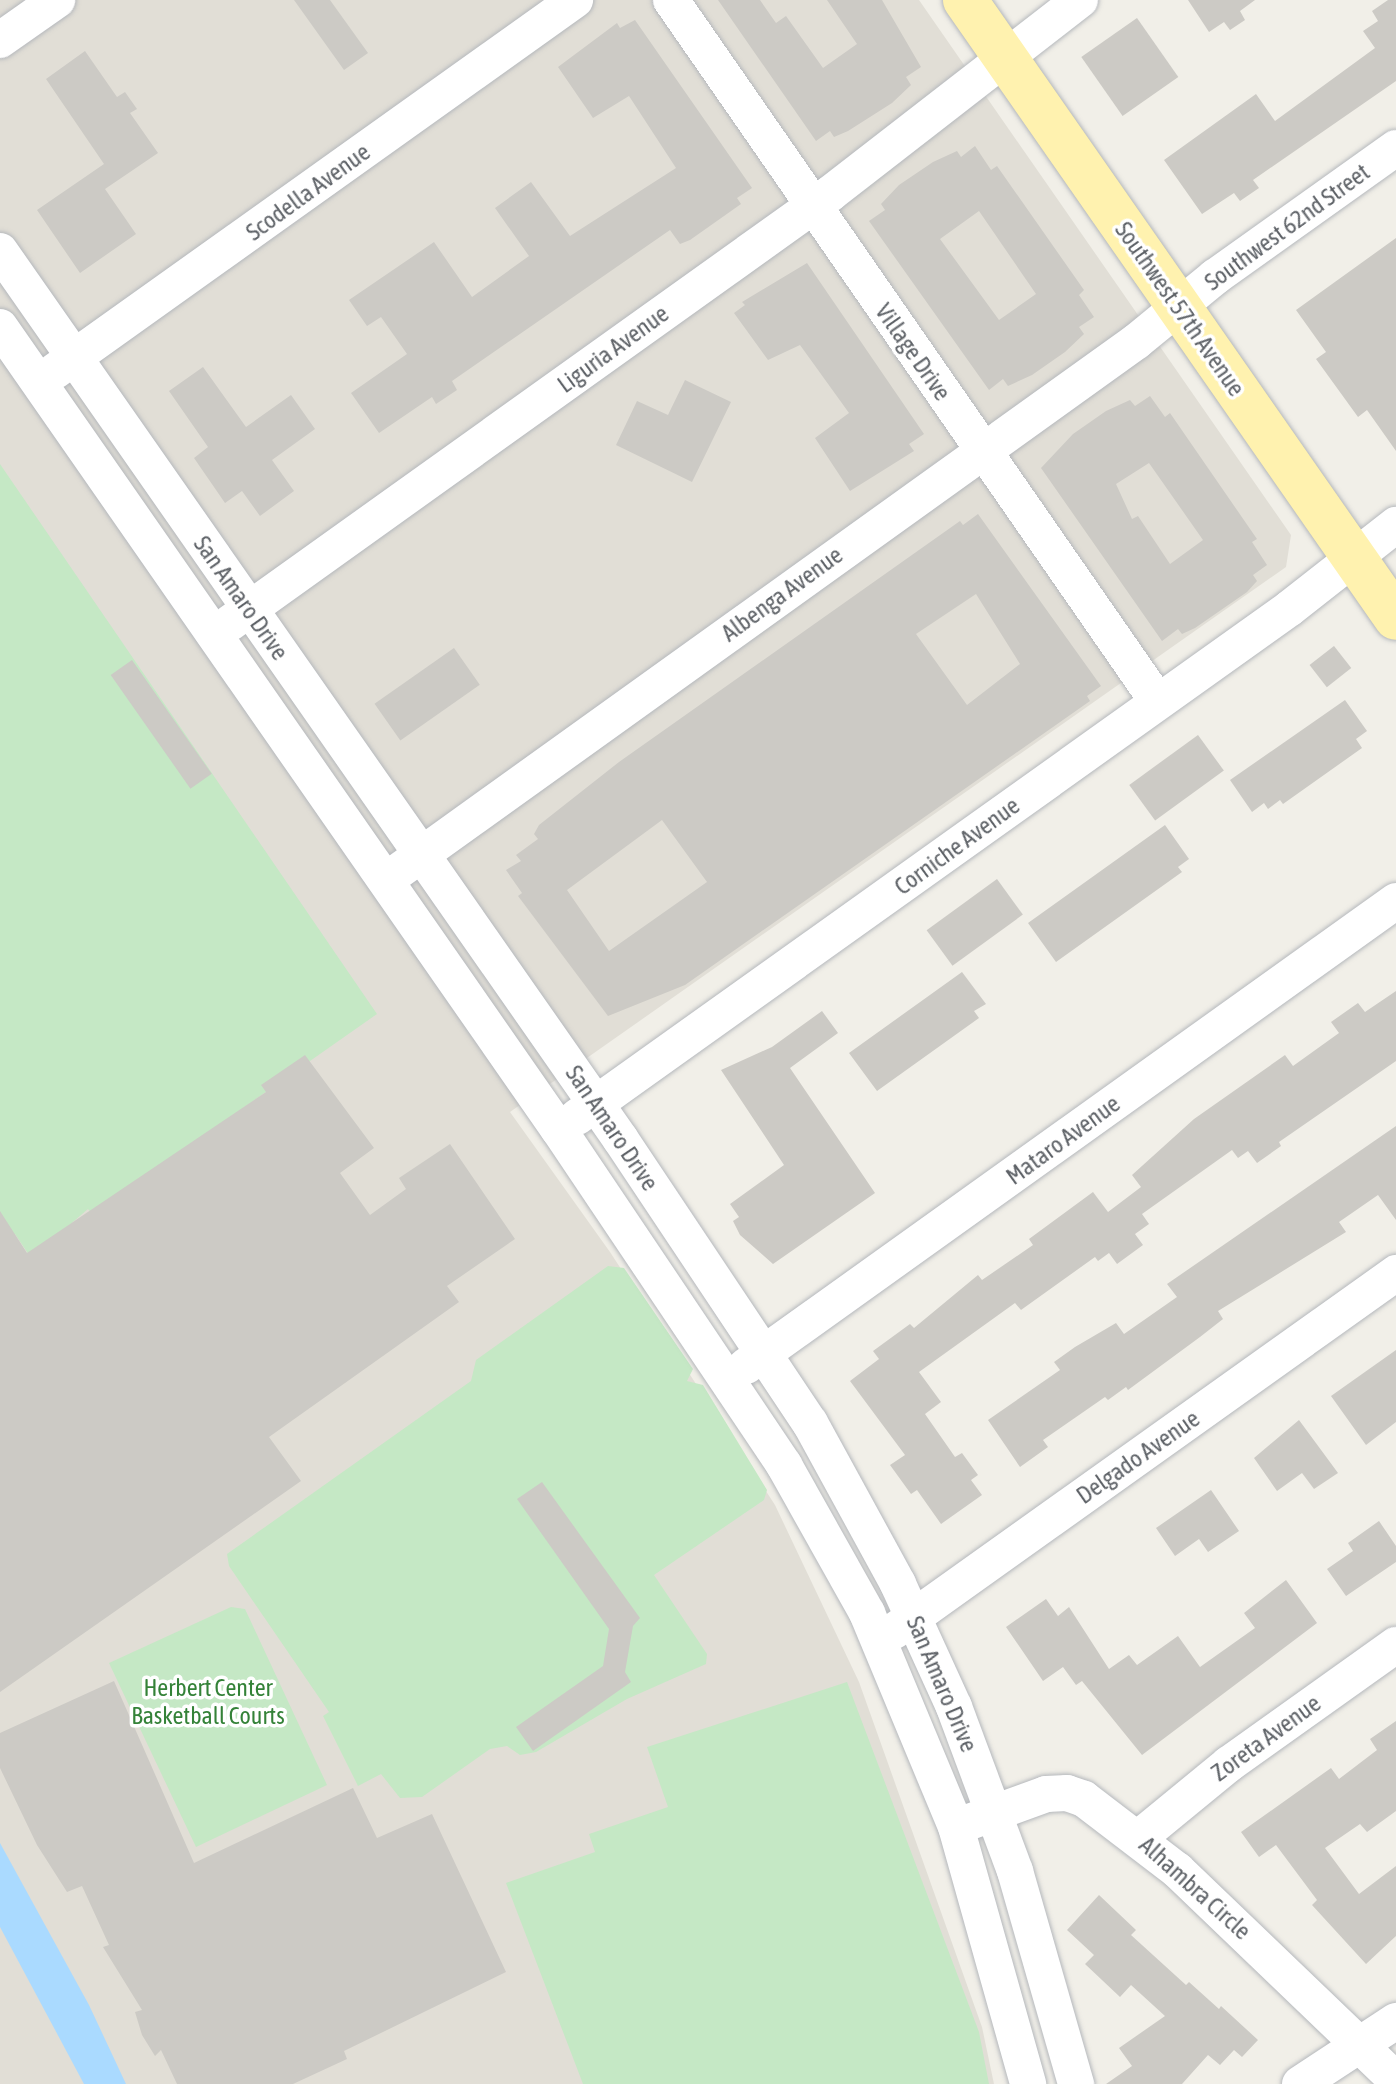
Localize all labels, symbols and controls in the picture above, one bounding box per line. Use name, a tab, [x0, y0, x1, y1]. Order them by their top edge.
street label: Scodella Avenue	[240, 137, 376, 247]
street label: Southwest 62nd Street	[1199, 158, 1375, 296]
street label: Southwest 57th Avenue	[1109, 216, 1251, 402]
street label: Village Drive	[869, 298, 957, 406]
street label: Liguria Avenue	[552, 299, 674, 399]
street label: San Amaro Drive	[188, 531, 294, 665]
street label: Albenga Avenue	[716, 540, 848, 648]
street label: Corniche Avenue	[889, 791, 1025, 901]
street label: San Amaro Drive	[560, 1060, 664, 1196]
street label: Mataro Avenue	[1001, 1089, 1125, 1191]
street label: Delgado Avenue	[1071, 1404, 1205, 1510]
street label: San Amaro Drive	[900, 1612, 984, 1756]
park label: Herbert Center Basketball Courts	[131, 1674, 285, 1730]
street label: Zoreta Avenue	[1206, 1689, 1326, 1787]
street label: Alhambra Circle	[1133, 1830, 1257, 1946]

